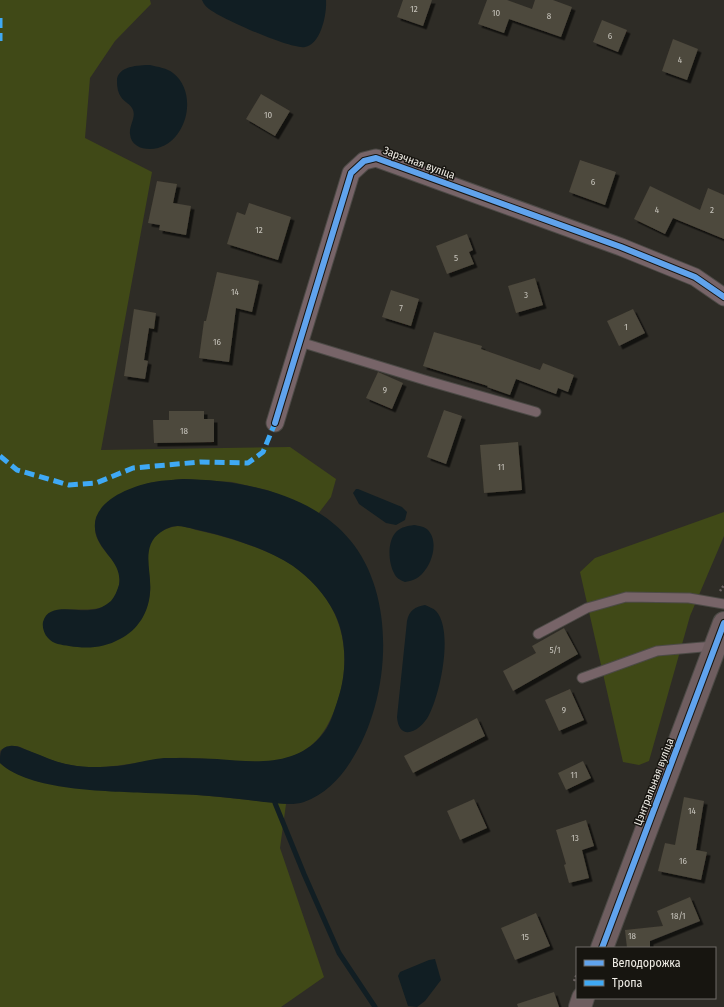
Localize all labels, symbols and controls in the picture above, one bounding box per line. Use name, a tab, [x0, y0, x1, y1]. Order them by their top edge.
house number: 12	[410, 4, 418, 14]
house number: 10	[492, 8, 500, 18]
house number: 8	[547, 11, 552, 21]
house number: 6	[608, 31, 613, 41]
house number: 4	[678, 55, 683, 65]
house number: 10	[264, 110, 272, 120]
street label: Зарэчная вуліца	[381, 144, 457, 182]
house number: 6	[591, 177, 596, 187]
house number: 4	[655, 205, 660, 215]
house number: 2	[710, 205, 714, 215]
house number: 12	[255, 225, 263, 235]
house number: 5	[454, 253, 458, 263]
house number: 14	[231, 287, 240, 297]
house number: 3	[524, 290, 528, 300]
house number: 7	[399, 303, 403, 313]
house number: 1	[624, 322, 628, 332]
house number: 16	[213, 337, 222, 347]
house number: 9	[383, 385, 387, 395]
house number: 18	[180, 426, 189, 436]
house number: 11	[498, 462, 504, 472]
house number: 5/1	[549, 645, 561, 655]
house number: 9	[562, 705, 566, 715]
street label: Цэнтральная вуліца	[631, 736, 677, 828]
house number: 11	[571, 770, 577, 780]
house number: 14	[688, 806, 697, 816]
house number: 13	[571, 833, 579, 843]
house number: 16	[679, 856, 688, 866]
house number: 18/1	[670, 911, 686, 921]
house number: 18	[628, 931, 637, 941]
house number: 15	[521, 932, 529, 942]
legend	[576, 947, 716, 999]
text: Велодорожка	[612, 956, 681, 970]
text: Тропа	[612, 976, 643, 990]

